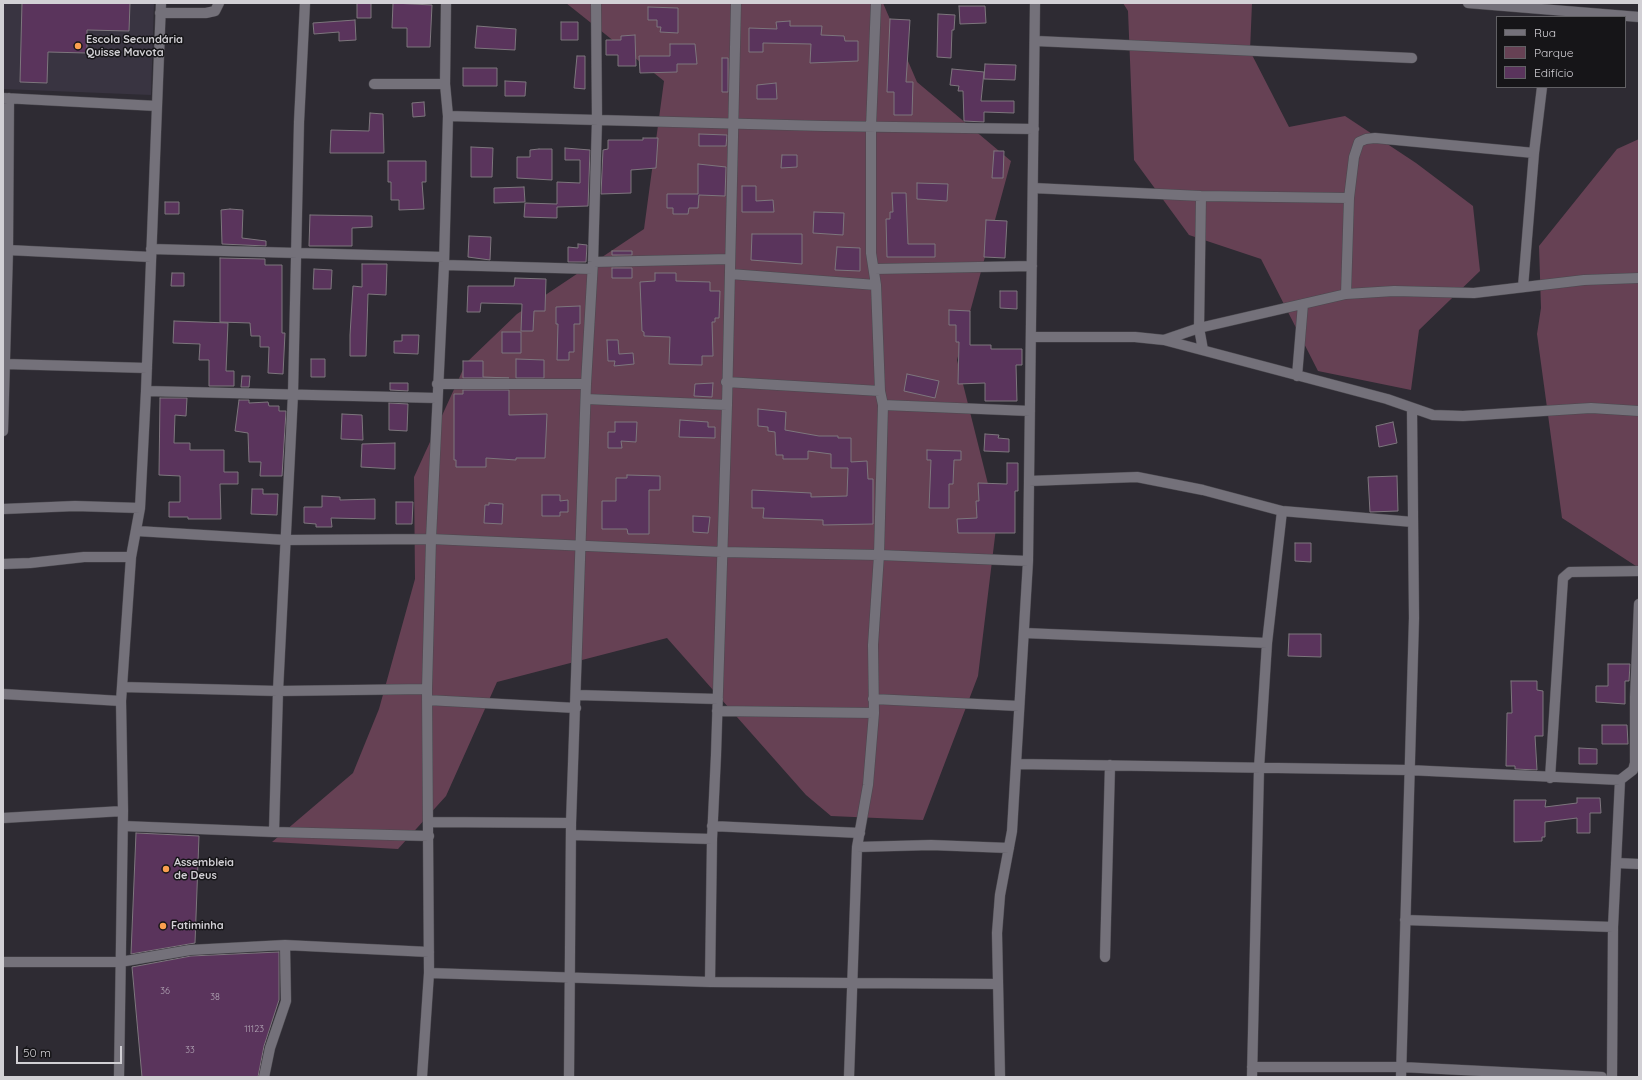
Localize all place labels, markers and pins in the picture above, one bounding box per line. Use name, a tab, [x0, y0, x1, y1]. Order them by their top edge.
place label: Escola Secundária Quisse Mavota	[86, 33, 183, 59]
marker: Escola Secundária Quisse Mavota	[73, 41, 83, 51]
place label: Assembleia de Deus	[174, 856, 234, 882]
marker: Assembleia de Deus	[161, 864, 171, 874]
place label: Fatiminha	[171, 919, 224, 933]
marker: Fatiminha	[158, 921, 168, 931]

